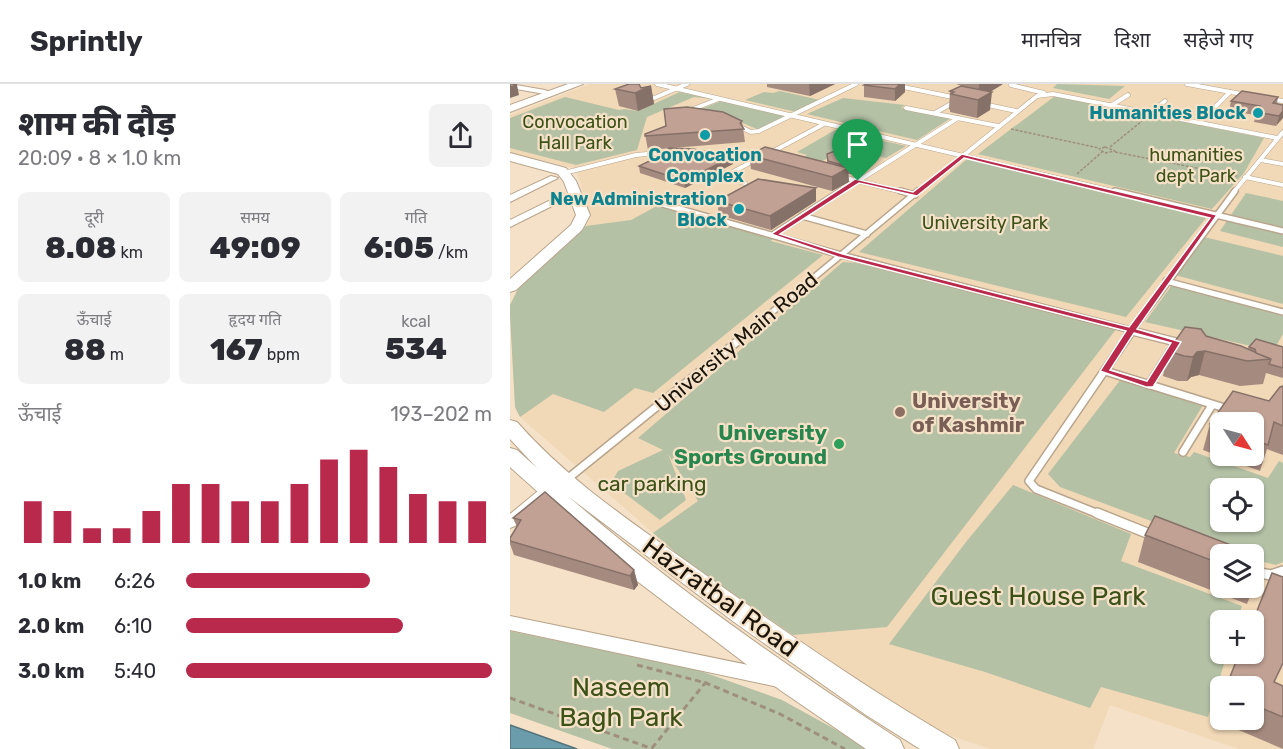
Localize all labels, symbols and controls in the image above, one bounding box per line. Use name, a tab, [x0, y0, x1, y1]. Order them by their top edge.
text: Sprintly	[30, 25, 143, 58]
text: मानचित्र	[1021, 27, 1081, 52]
text: दिशा	[1114, 27, 1150, 52]
text: सहेजे गए	[1183, 27, 1253, 52]
place label: Humanities Block	[1089, 102, 1246, 124]
text: शाम की दौड़	[18, 104, 175, 143]
button: share	[429, 104, 492, 167]
marker: Humanities Block	[1251, 106, 1265, 120]
park label: Convocation Hall Park	[522, 111, 628, 154]
pin	[832, 119, 883, 181]
marker: Convocation Complex	[698, 128, 712, 142]
icon: arrive	[841, 128, 874, 161]
place label: Convocation Complex	[648, 144, 762, 187]
park label: humanities dept Park	[1149, 144, 1243, 187]
text: 20:09 · 8 × 1.0 km	[18, 146, 181, 170]
place label: New Administration Block	[550, 188, 727, 231]
marker: New Administration Block	[732, 202, 746, 216]
text: दूरी	[84, 208, 104, 227]
text: समय	[240, 208, 270, 227]
text: गति	[405, 208, 427, 227]
park label: University Park	[922, 212, 1049, 234]
text: 8.08	[45, 230, 116, 266]
text: 49:09	[209, 230, 301, 266]
text: 6:05	[364, 230, 434, 266]
text: km	[116, 243, 143, 262]
text: /km	[434, 243, 468, 262]
street label: University Main Road	[650, 267, 822, 417]
text: ऊँचाई	[77, 310, 111, 329]
text: हृदय गति	[229, 310, 281, 329]
text: kcal	[401, 312, 431, 331]
text: 534	[385, 331, 447, 367]
text: 88	[64, 332, 106, 368]
text: 167	[210, 332, 263, 368]
text: m	[106, 345, 124, 364]
text: bpm	[263, 345, 300, 364]
place label: University of Kashmir	[912, 388, 1025, 437]
text: ऊँचाई	[18, 402, 61, 426]
text: 193–202 m	[390, 402, 492, 426]
marker: University of Kashmir	[893, 405, 907, 419]
north arrow	[1210, 412, 1264, 466]
map controls	[1210, 412, 1264, 730]
place label: University Sports Ground	[674, 420, 827, 469]
marker: University Sports Ground	[832, 437, 846, 451]
park label: car parking	[597, 471, 707, 496]
button: locate	[1210, 478, 1264, 532]
street label: Hazratbal Road	[636, 530, 804, 664]
button: layers	[1210, 544, 1264, 598]
text: 1.0 km	[18, 569, 81, 593]
text: 6:26	[114, 569, 155, 593]
park label: Guest House Park	[930, 581, 1146, 612]
button: +	[1210, 610, 1264, 664]
text: 2.0 km	[18, 614, 84, 638]
text: 6:10	[114, 614, 152, 638]
text: 3.0 km	[18, 659, 85, 683]
text: 5:40	[114, 659, 156, 683]
park label: Naseem Bagh Park	[559, 672, 683, 733]
button: −	[1210, 676, 1264, 730]

